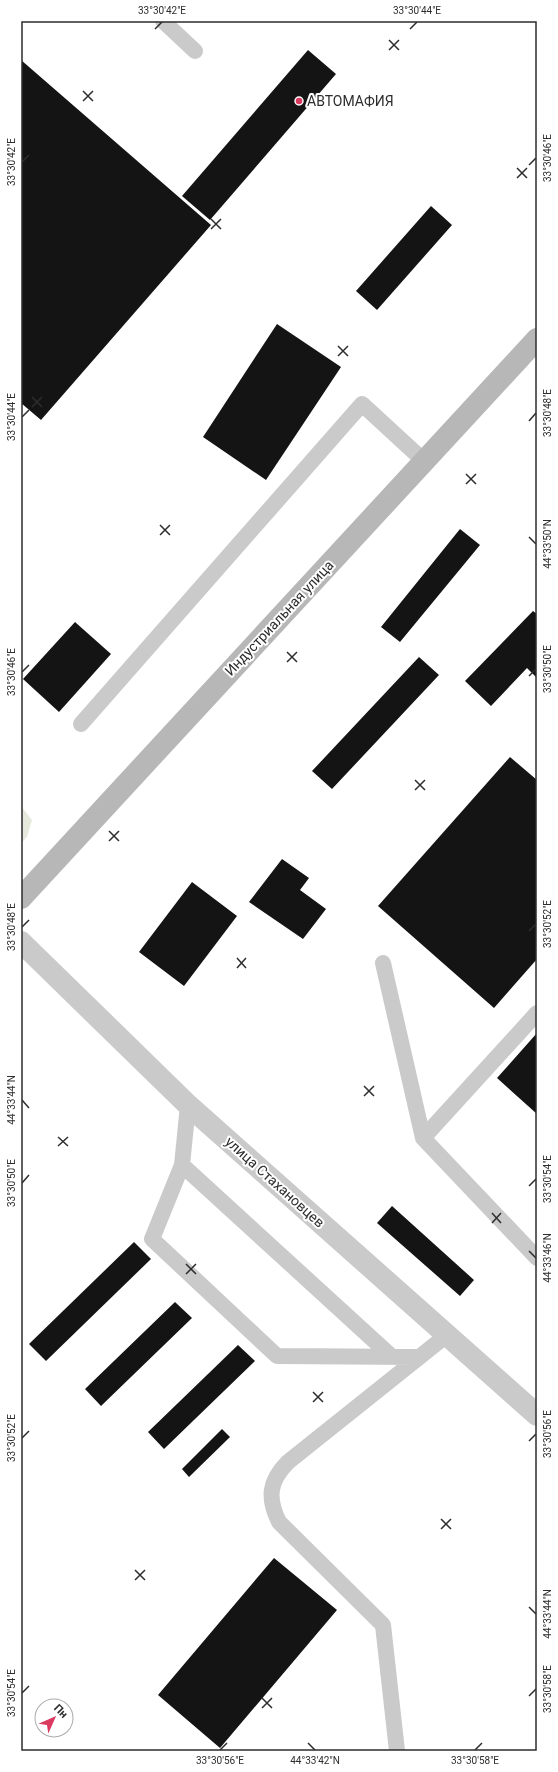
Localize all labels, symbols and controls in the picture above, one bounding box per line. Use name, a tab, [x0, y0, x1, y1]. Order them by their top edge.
text: 33°30'42"E	[138, 5, 186, 16]
text: 33°30'44"E	[393, 5, 441, 16]
place label: АВТОМАФИЯ	[307, 93, 394, 109]
marker: АВТОМАФИЯ	[294, 96, 304, 106]
text: 33°30'46"E	[542, 134, 553, 182]
text: 33°30'42"E	[6, 138, 17, 186]
text: 33°30'48"E	[542, 389, 553, 437]
text: 33°30'44"E	[6, 393, 17, 441]
text: 44°33'50"N	[542, 519, 553, 569]
street label: Индустриальная улица	[221, 557, 337, 679]
text: 33°30'50"E	[542, 645, 553, 693]
text: 33°30'46"E	[6, 648, 17, 696]
text: 33°30'52"E	[542, 900, 553, 948]
text: 33°30'48"E	[6, 903, 17, 951]
text: 44°33'44"N	[6, 1075, 17, 1125]
street label: улица Стахановцев	[222, 1133, 328, 1231]
text: 33°30'54"E	[542, 1155, 553, 1203]
text: 33°30'50"E	[6, 1159, 17, 1207]
text: 44°33'46"N	[542, 1233, 553, 1283]
text: 33°30'56"E	[542, 1410, 553, 1458]
text: 33°30'52"E	[6, 1414, 17, 1462]
text: 44°33'44"N	[542, 1589, 553, 1639]
text: 33°30'58"E	[542, 1665, 553, 1713]
text: 33°30'54"E	[6, 1669, 17, 1717]
north arrow	[34, 1698, 74, 1738]
text: Пн	[51, 1702, 70, 1721]
text: 33°30'56"E	[196, 1755, 244, 1766]
text: 44°33'42"N	[290, 1755, 340, 1766]
text: 33°30'58"E	[451, 1755, 499, 1766]

